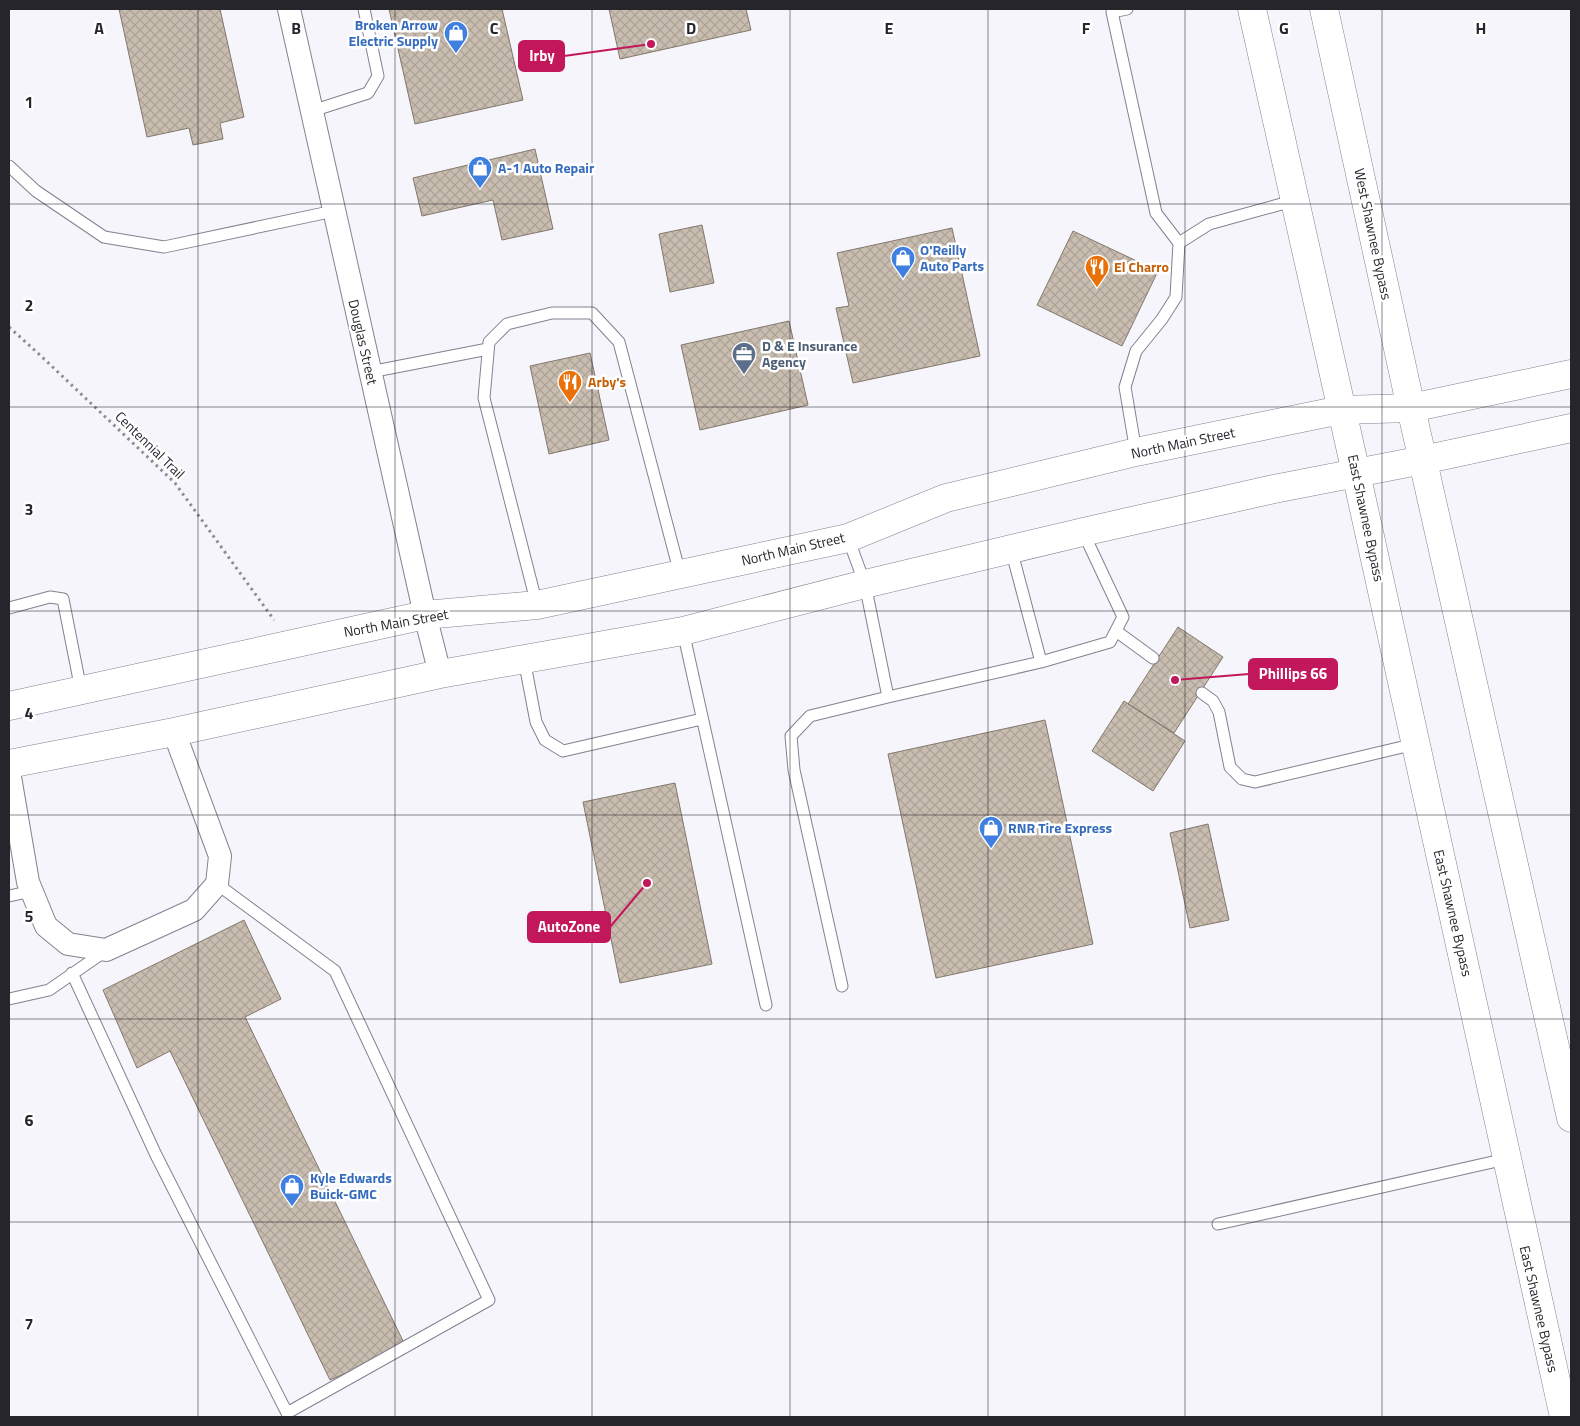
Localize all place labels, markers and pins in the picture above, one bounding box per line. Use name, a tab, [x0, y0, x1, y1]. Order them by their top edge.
place label: Broken Arrow Electric Supply	[348, 14, 438, 51]
shop icon: Broken Arrow Electric Supply	[443, 20, 469, 54]
callout: Irby	[519, 41, 564, 71]
shop icon: A-1 Auto Repair	[467, 155, 493, 189]
place label: A-1 Auto Repair	[498, 157, 594, 178]
place label: O'Reilly Auto Parts	[920, 239, 984, 276]
shop icon: O'Reilly Auto Parts	[890, 245, 916, 279]
restaurant icon: El Charro	[1084, 254, 1110, 288]
place label: El Charro	[1114, 256, 1169, 277]
place label: D & E Insurance Agency	[762, 335, 857, 372]
office icon: D & E Insurance Agency	[731, 341, 757, 375]
restaurant icon: Arby's	[557, 369, 583, 403]
place label: Arby's	[588, 371, 626, 392]
callout: Phillips 66	[1249, 659, 1337, 689]
shop icon: RNR Tire Express	[978, 815, 1004, 849]
place label: RNR Tire Express	[1008, 817, 1113, 838]
callout: AutoZone	[528, 912, 610, 942]
place label: Kyle Edwards Buick-GMC	[310, 1167, 392, 1204]
shop icon: Kyle Edwards Buick-GMC	[279, 1173, 305, 1207]

